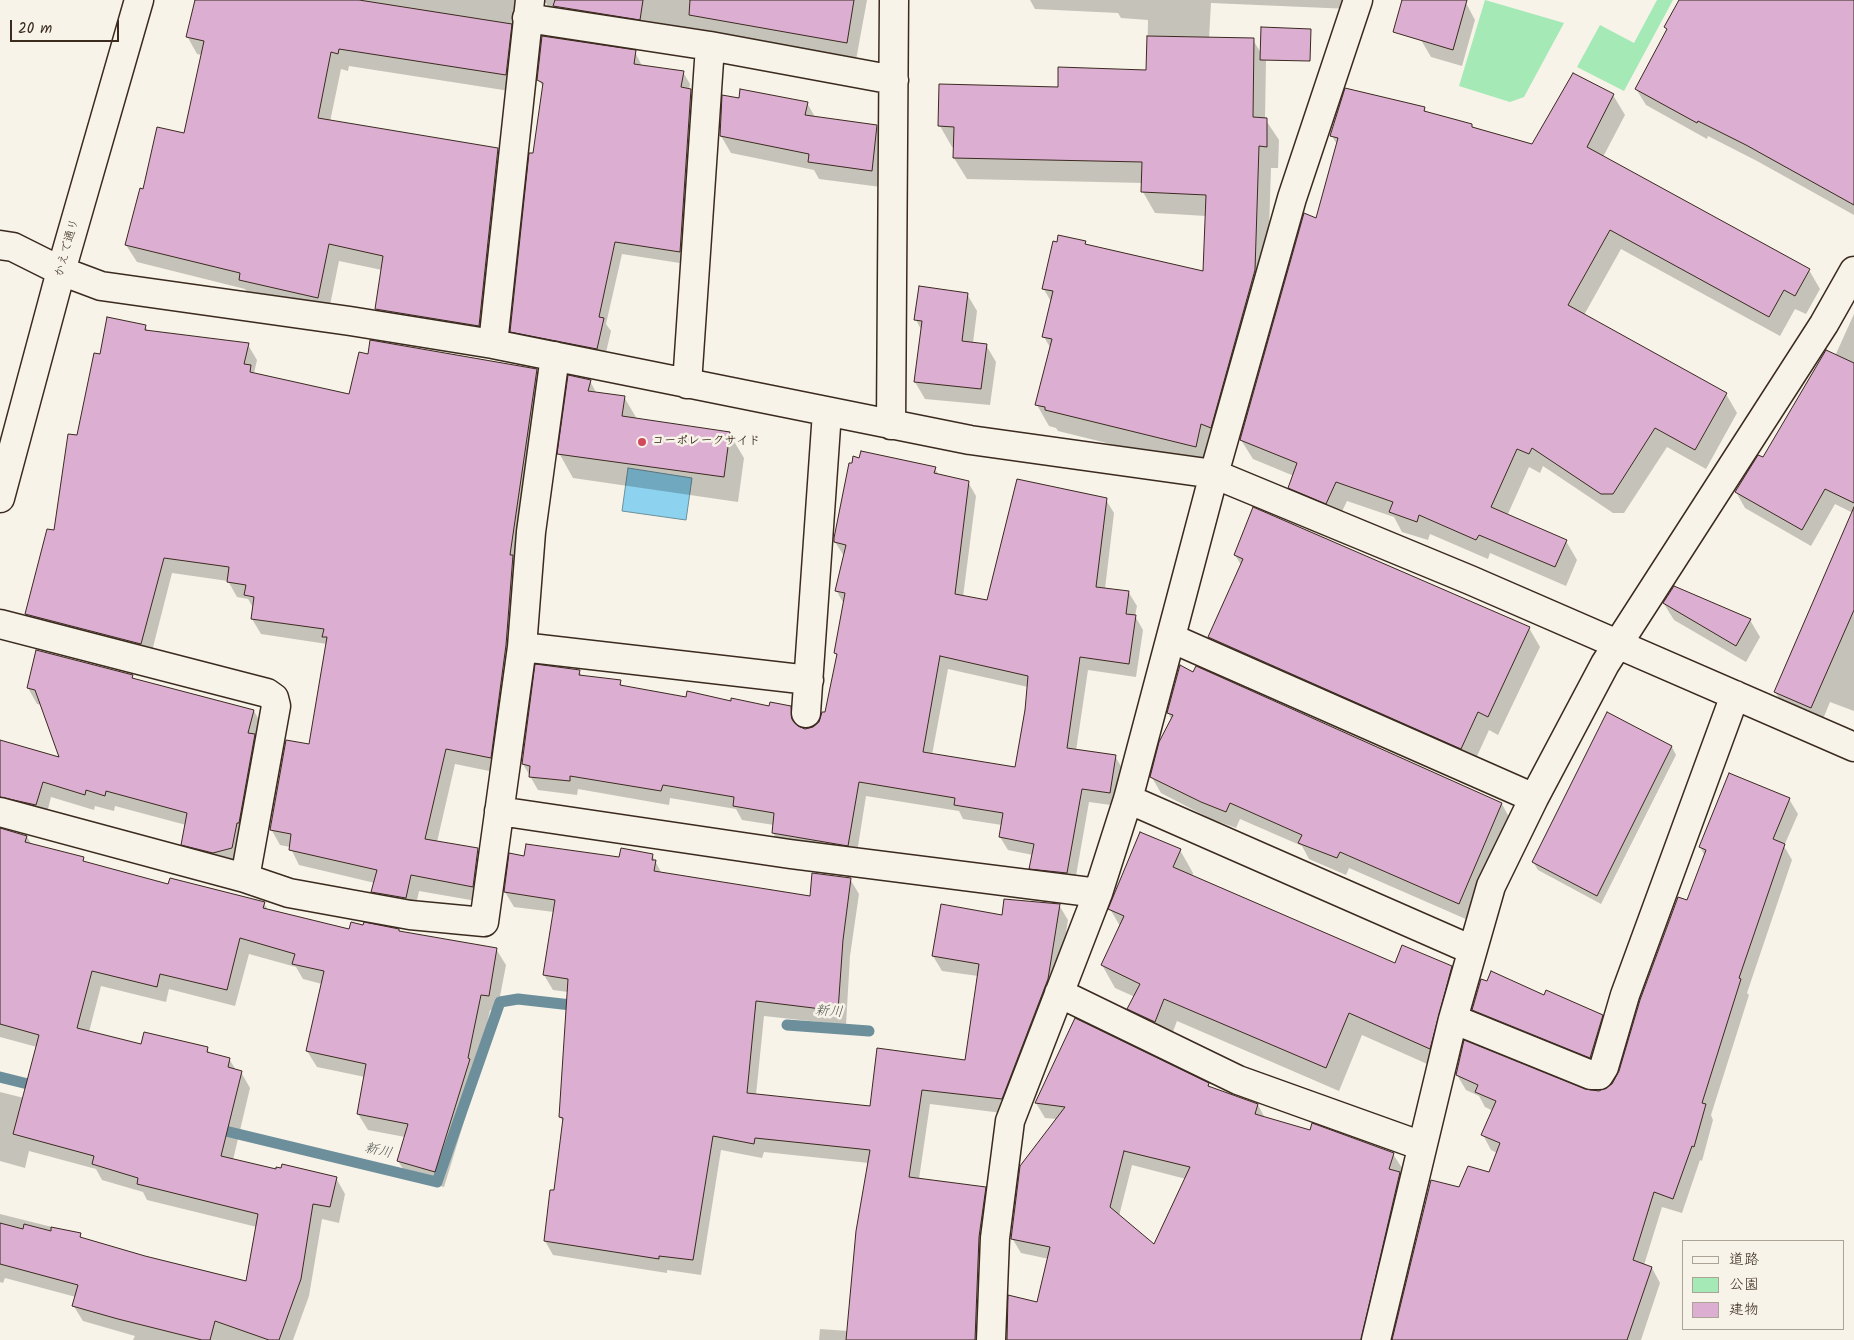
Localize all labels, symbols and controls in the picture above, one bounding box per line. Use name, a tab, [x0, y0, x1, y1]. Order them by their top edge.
scale bar	[12, 10, 121, 42]
text: 20 m	[18, 17, 52, 41]
street label: かえで通り	[53, 217, 83, 279]
place label: コーポレークサイド	[652, 435, 760, 449]
marker: コーポレークサイド	[636, 436, 648, 448]
water label: 新川	[814, 1004, 844, 1022]
water label: 新川	[362, 1141, 394, 1163]
legend	[1682, 1240, 1844, 1330]
text: 道路	[1729, 1248, 1759, 1272]
text: 公園	[1729, 1273, 1759, 1297]
text: 建物	[1729, 1298, 1759, 1322]

